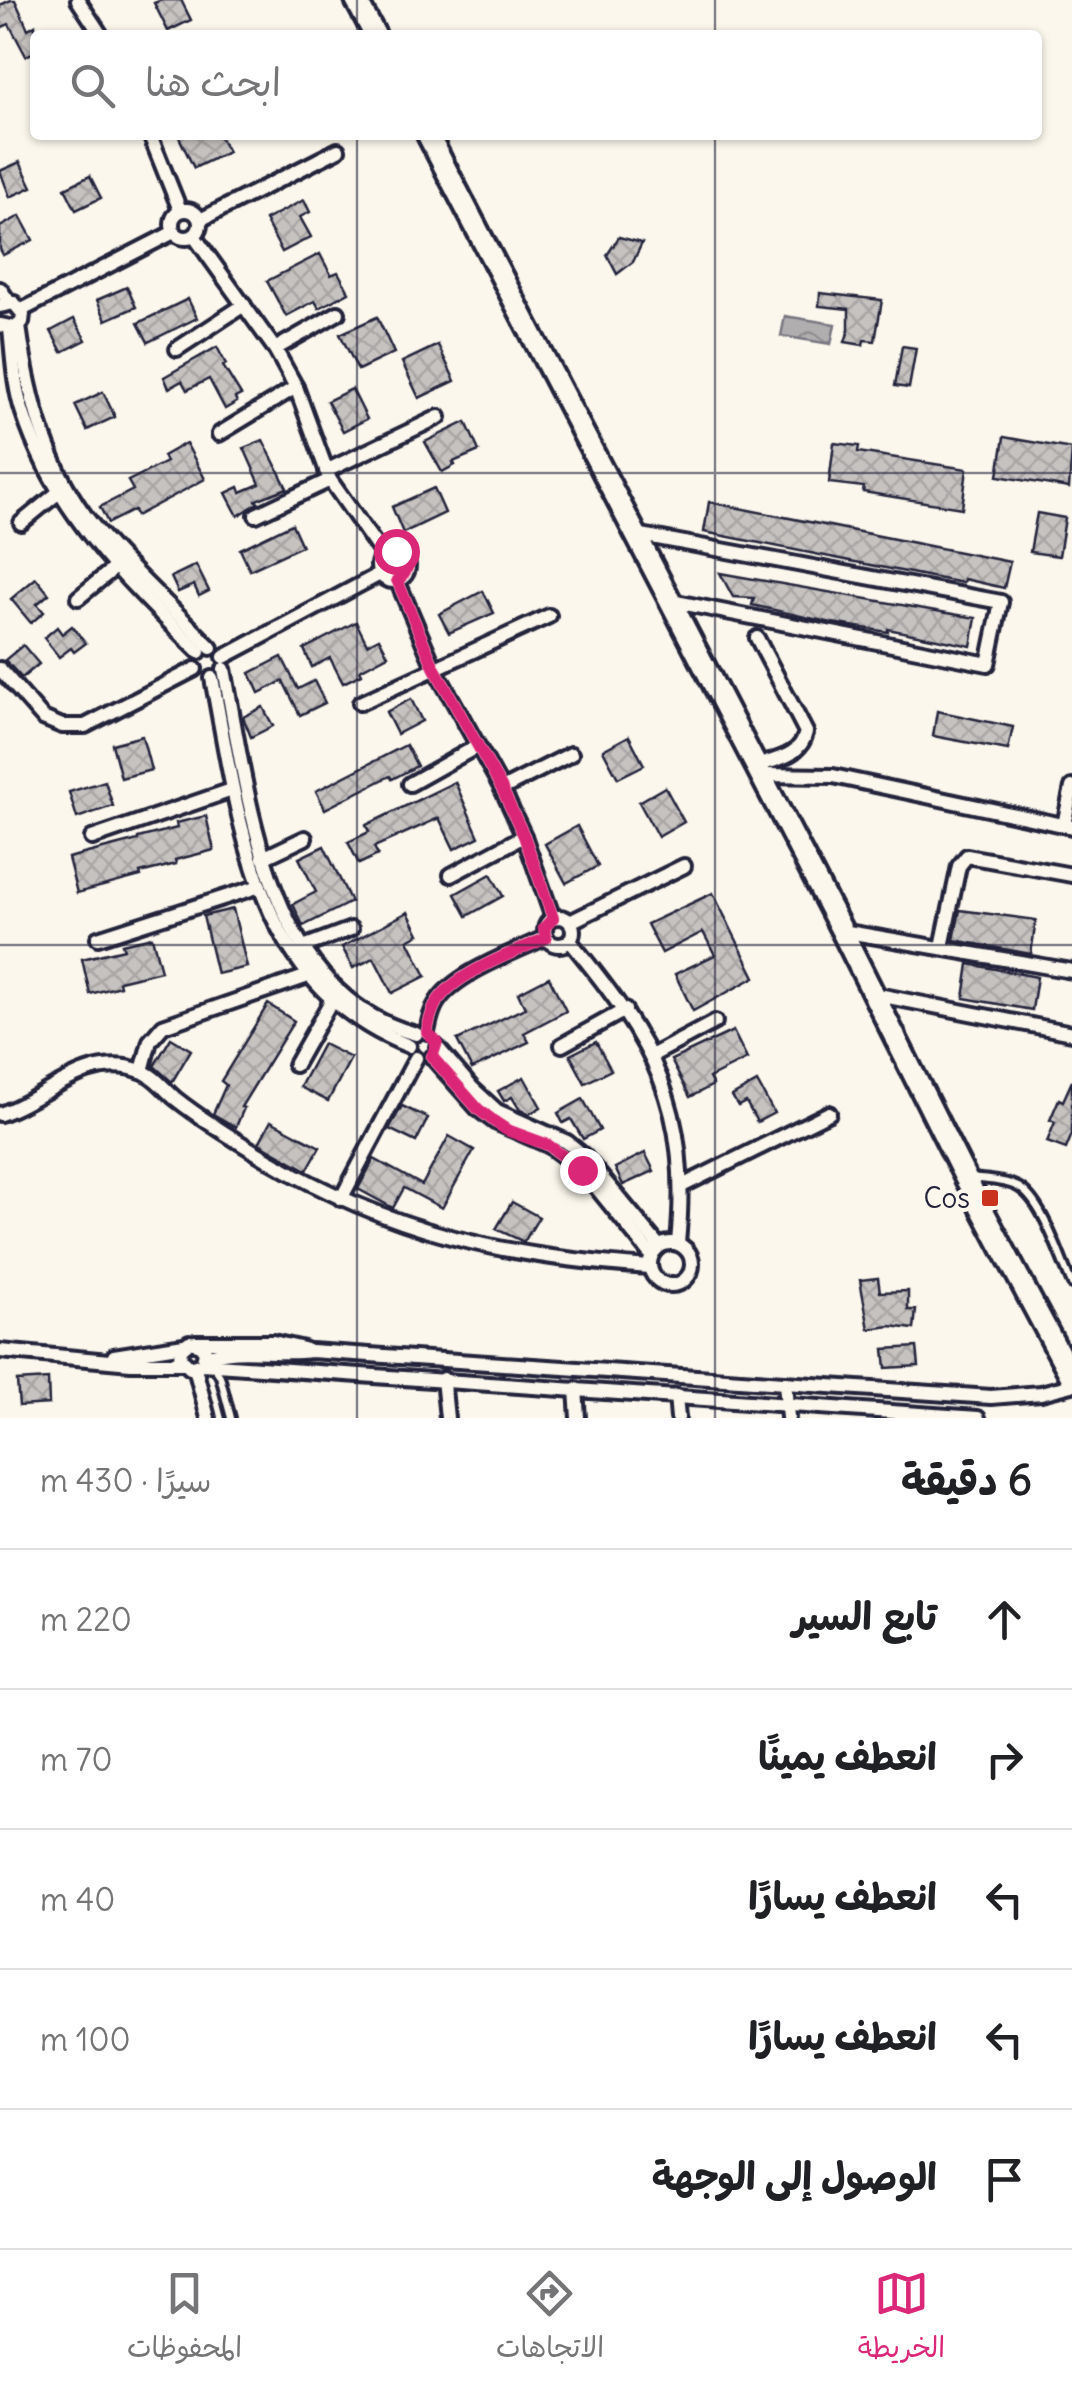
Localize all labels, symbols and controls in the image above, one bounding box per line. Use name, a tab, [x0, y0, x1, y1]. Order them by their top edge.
search box	[30, 30, 1042, 140]
icon: search	[65, 58, 120, 113]
text: ابحث هنا	[145, 59, 281, 106]
route start	[374, 529, 420, 575]
route end	[560, 1148, 606, 1194]
place label: Cos	[923, 1180, 970, 1216]
marker: Cos	[979, 1187, 1001, 1209]
text: 6 دقيقة	[901, 1454, 1032, 1506]
text: سيرًا · 430 m	[40, 1460, 211, 1501]
icon: ahead	[977, 1592, 1032, 1647]
text: تابع السير	[793, 1593, 937, 1640]
text: 220 m	[40, 1599, 132, 1640]
icon: right	[977, 1732, 1032, 1787]
text: انعطف يمينًا	[758, 1733, 937, 1780]
text: 70 m	[40, 1739, 112, 1780]
icon: left	[977, 1872, 1032, 1927]
text: انعطف يسارًا	[748, 1873, 937, 1920]
text: 40 m	[40, 1879, 115, 1920]
icon: left	[977, 2012, 1032, 2067]
text: انعطف يسارًا	[748, 2013, 937, 2060]
text: 100 m	[40, 2019, 131, 2060]
icon: arrive	[977, 2152, 1032, 2207]
text: الوصول إلى الوجهة	[652, 2153, 937, 2200]
tab: المحفوظات	[127, 2266, 242, 2372]
tab: الاتجاهات	[496, 2266, 604, 2372]
tab: الخريطة	[858, 2266, 945, 2372]

